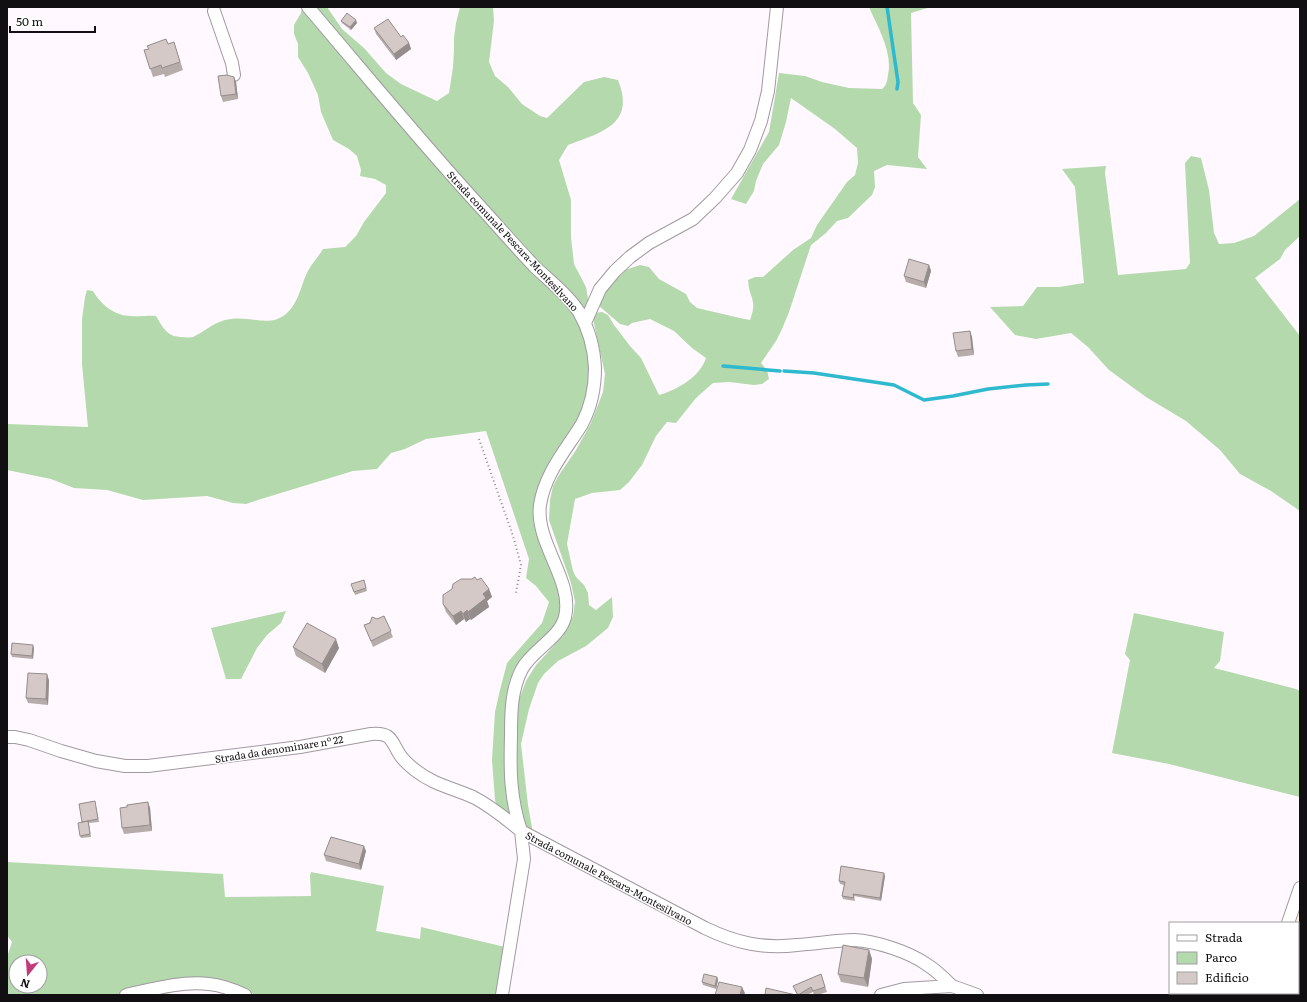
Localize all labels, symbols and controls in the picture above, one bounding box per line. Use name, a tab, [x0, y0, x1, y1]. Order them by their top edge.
scale bar	[10, 8, 95, 34]
text: 50 m	[16, 12, 43, 30]
street label: Strada comunale Pescara-Montesilvano	[444, 167, 583, 314]
street label: Strada da denominare nº 22	[214, 731, 344, 766]
street label: Strada comunale Pescara-Montesilvano	[523, 827, 695, 928]
legend	[1169, 922, 1299, 994]
text: Strada	[1205, 928, 1243, 946]
text: Parco	[1205, 948, 1237, 966]
north arrow	[8, 954, 48, 994]
text: Edificio	[1205, 968, 1249, 986]
text: N	[18, 976, 32, 994]

